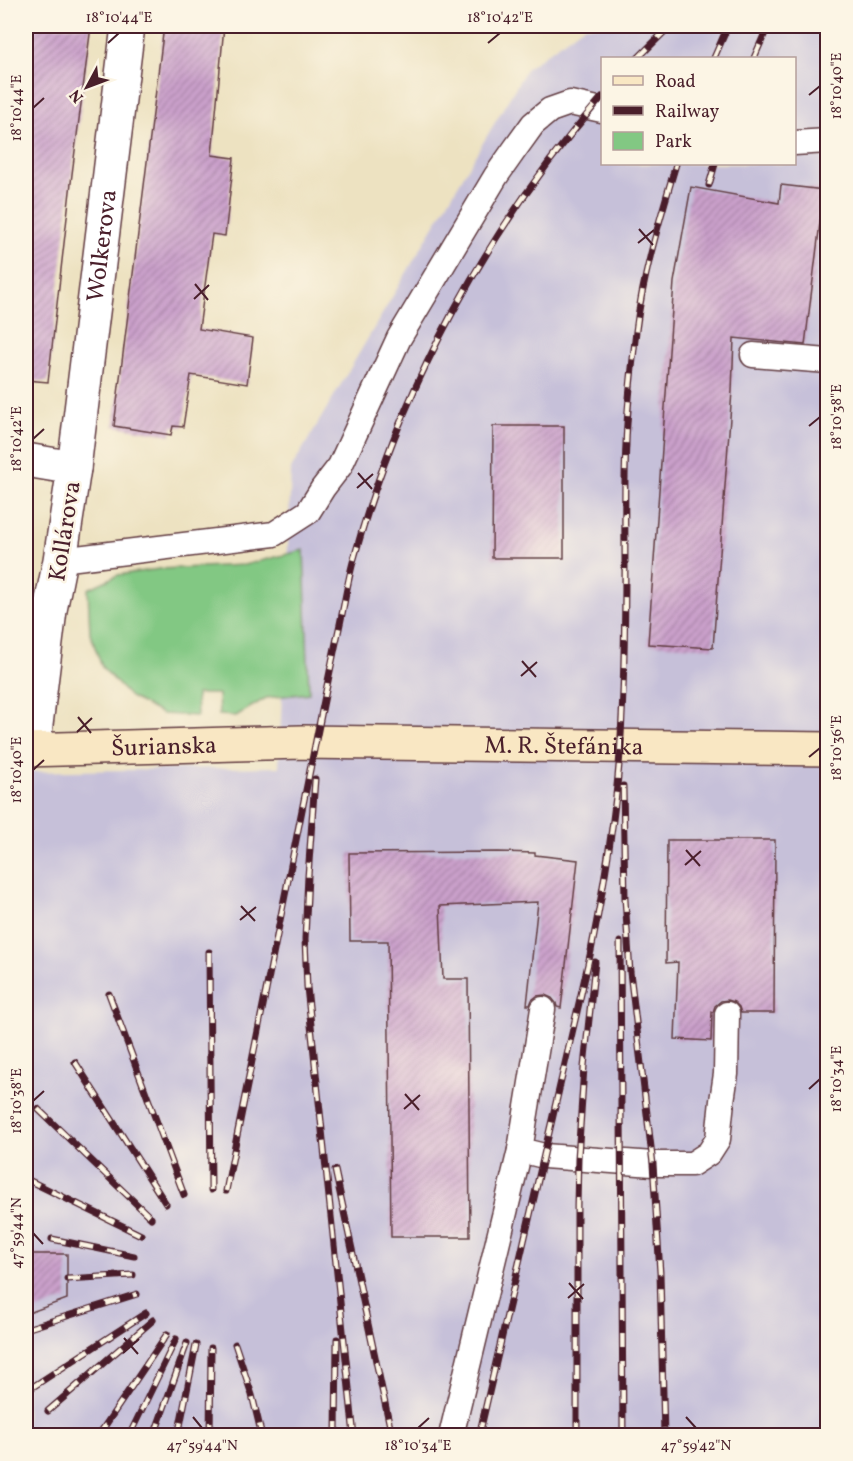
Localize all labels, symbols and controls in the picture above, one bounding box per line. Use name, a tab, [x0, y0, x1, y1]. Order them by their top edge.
text: 18°10'44"E	[86, 8, 152, 29]
text: 18°10'42"E	[467, 8, 533, 29]
text: 18°10'40"E	[827, 53, 848, 119]
north arrow	[57, 57, 117, 117]
legend	[601, 57, 796, 165]
text: Road	[655, 70, 696, 95]
text: 18°10'44"E	[7, 75, 28, 141]
text: N	[65, 84, 89, 107]
text: Railway	[655, 100, 719, 125]
text: Park	[655, 130, 692, 155]
street label: Wolkerova	[79, 188, 127, 304]
text: 18°10'38"E	[827, 384, 848, 450]
text: 18°10'42"E	[7, 406, 28, 472]
street label: Kollárova	[41, 479, 91, 584]
text: 18°10'36"E	[827, 715, 848, 781]
street label: Šurianska	[111, 729, 217, 767]
street label: M. R. Štefánika	[484, 729, 644, 766]
text: 18°10'40"E	[7, 737, 28, 803]
text: 18°10'34"E	[827, 1046, 848, 1112]
text: 18°10'38"E	[7, 1068, 28, 1134]
text: 47°59'44"N	[7, 1197, 28, 1269]
text: 47°59'44"N	[166, 1436, 238, 1457]
text: 18°10'34"E	[385, 1436, 451, 1457]
text: 47°59'42"N	[661, 1436, 732, 1457]

